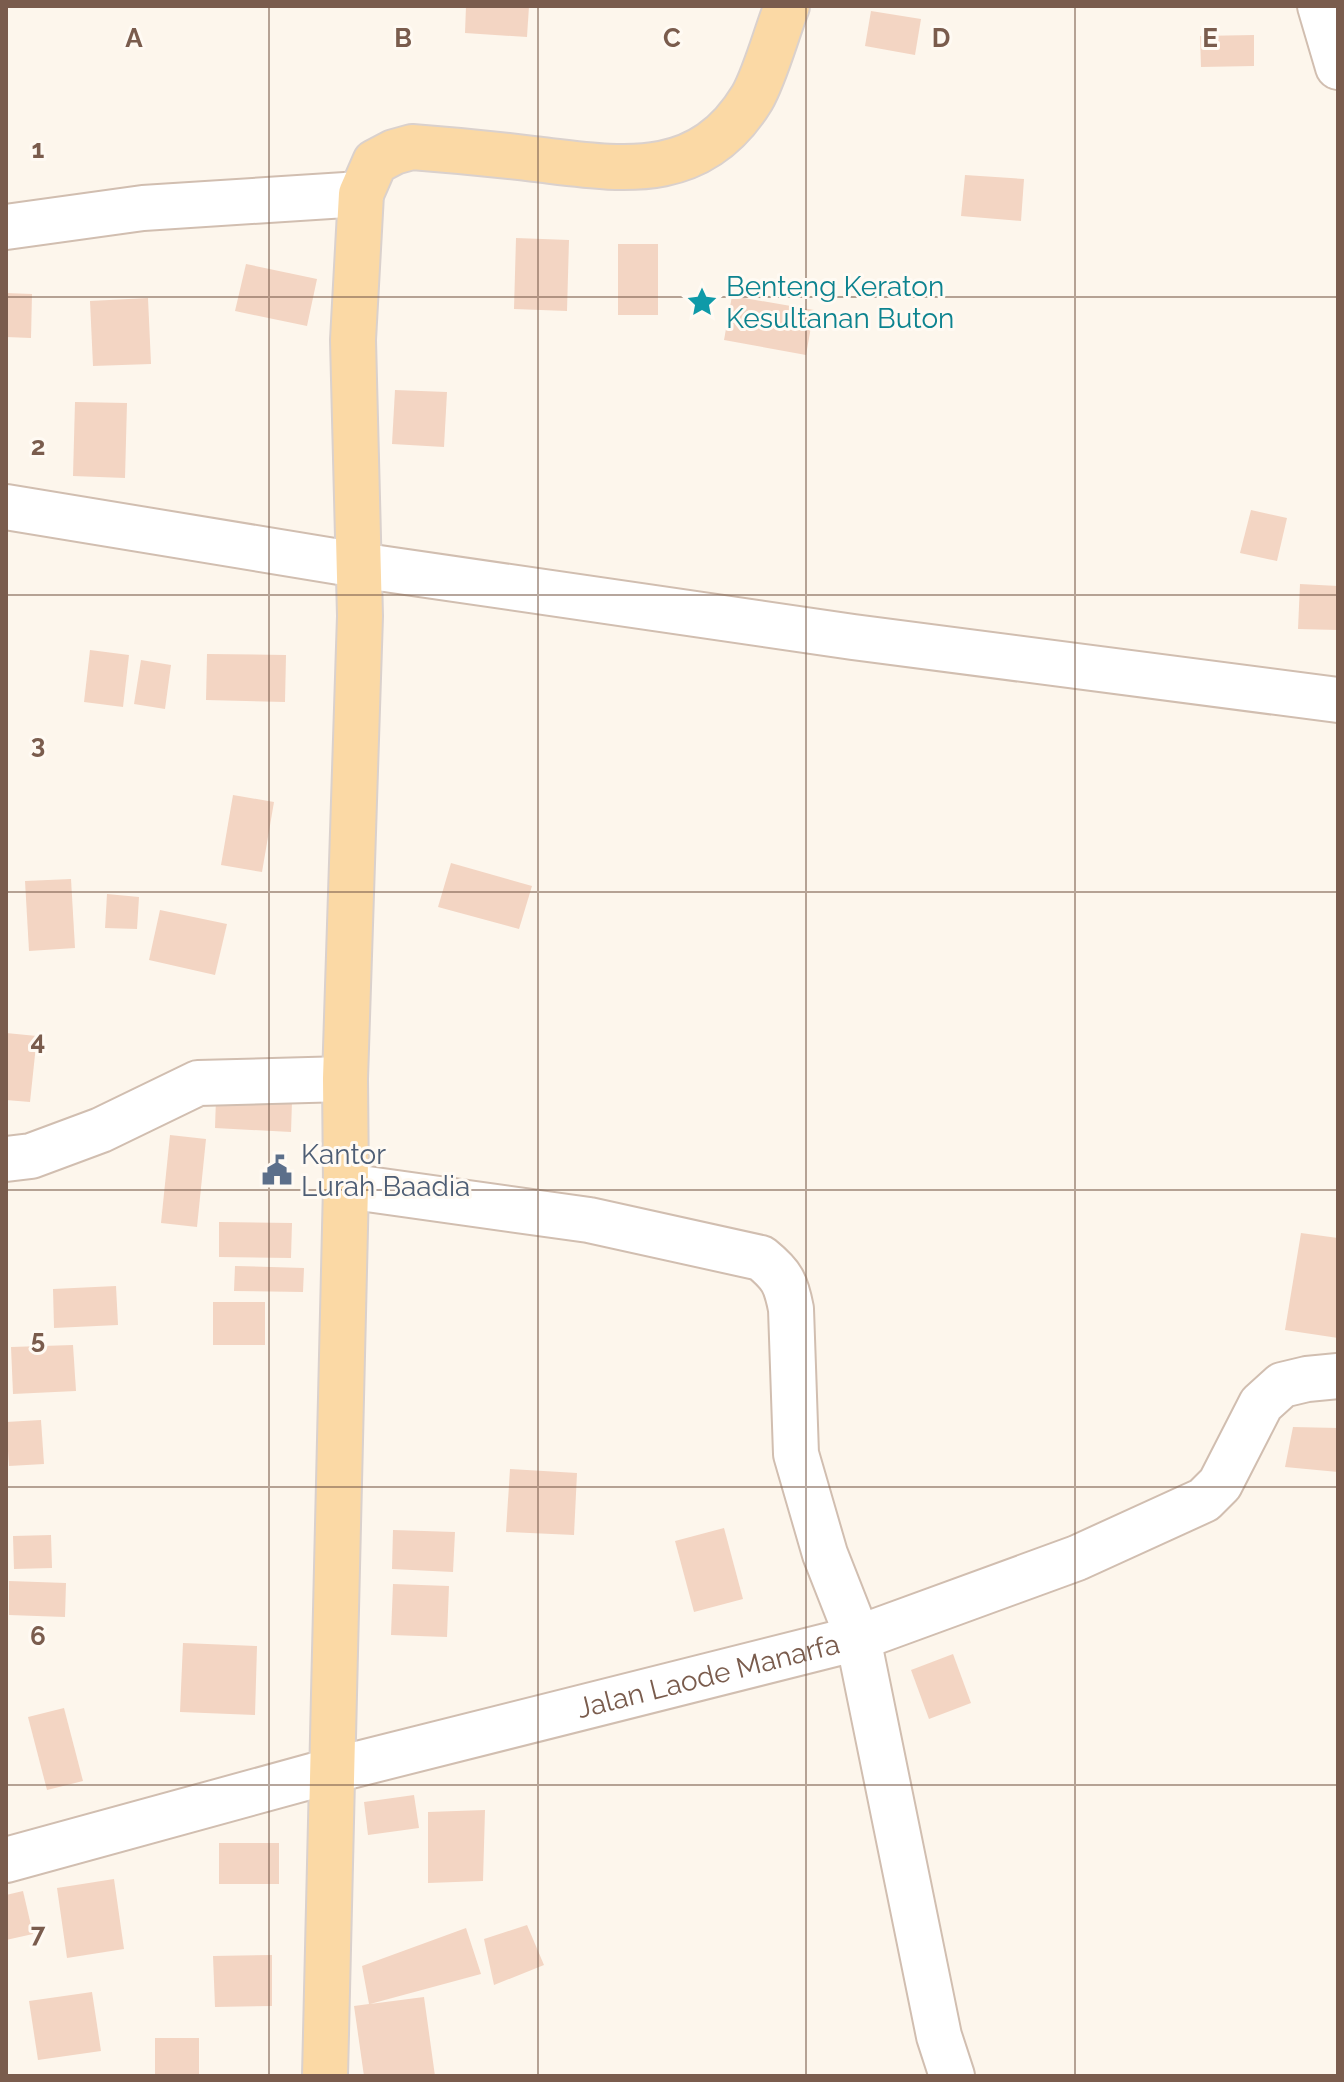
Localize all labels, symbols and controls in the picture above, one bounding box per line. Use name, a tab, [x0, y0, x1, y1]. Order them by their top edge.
text: A	[125, 23, 143, 53]
text: B	[394, 23, 412, 53]
text: C	[663, 23, 681, 53]
text: D	[932, 23, 950, 53]
text: E	[1202, 23, 1218, 53]
text: 1	[32, 134, 45, 164]
place label: Benteng Keraton Kesultanan Buton	[726, 270, 954, 335]
place icon: Benteng Keraton Kesultanan Buton	[685, 285, 719, 319]
text: 2	[31, 431, 45, 461]
text: 3	[31, 729, 45, 759]
text: 4	[31, 1026, 45, 1056]
place label: Kantor Lurah Baadia	[301, 1138, 470, 1203]
public building icon: Kantor Lurah Baadia	[260, 1153, 294, 1187]
text: 5	[31, 1324, 45, 1354]
text: 6	[30, 1621, 46, 1651]
street label: Jalan Laode Manarfa	[574, 1627, 843, 1725]
text: 7	[31, 1918, 46, 1948]

